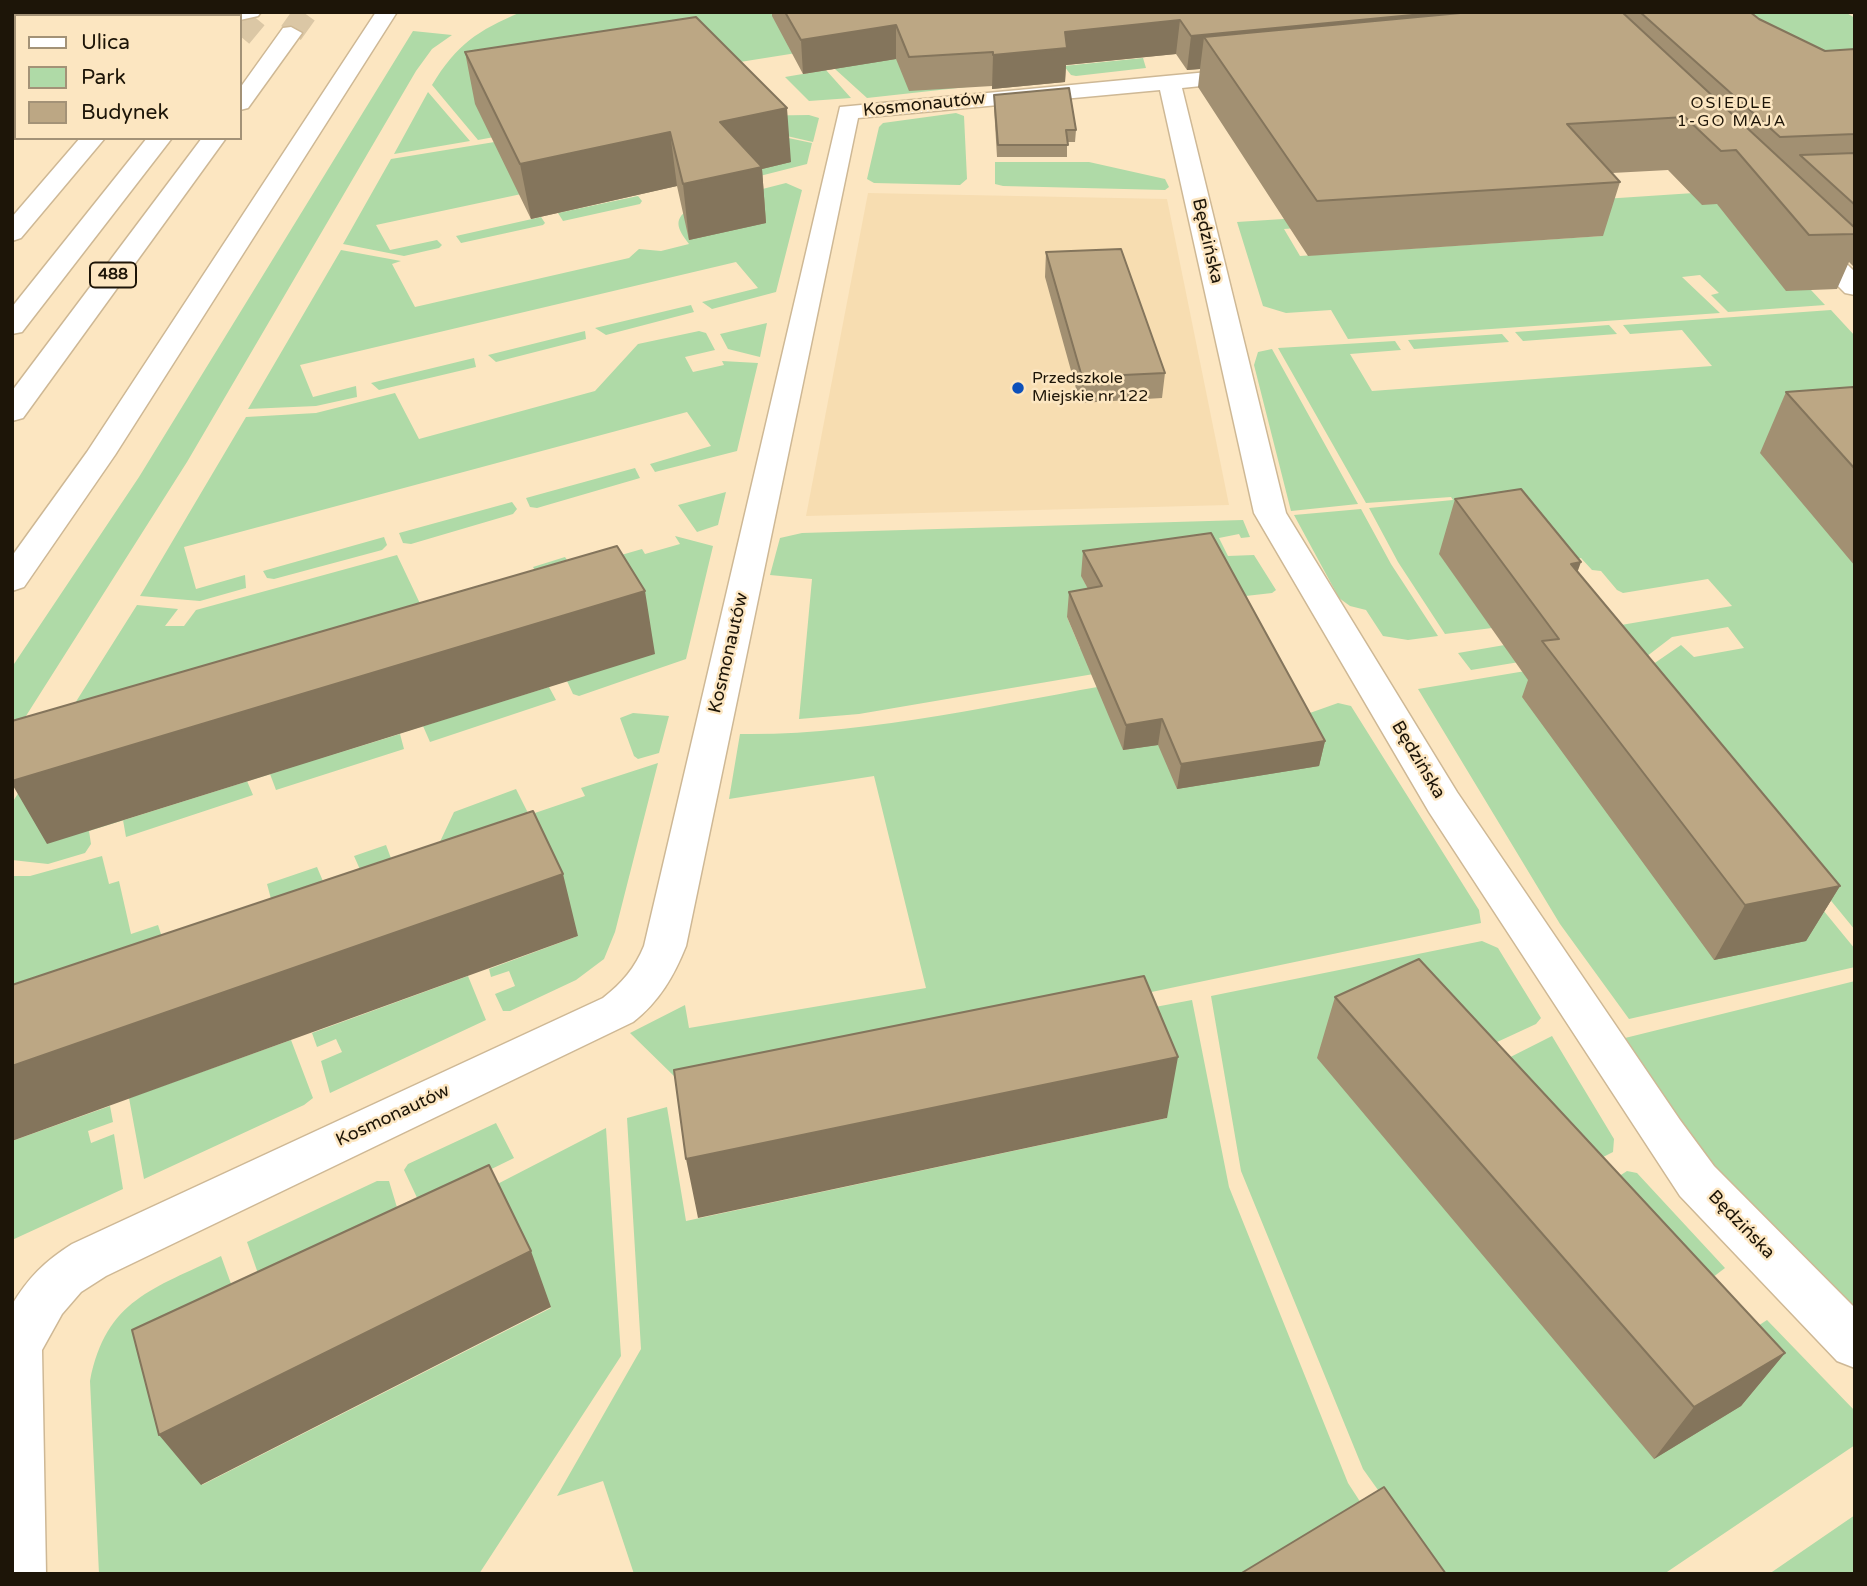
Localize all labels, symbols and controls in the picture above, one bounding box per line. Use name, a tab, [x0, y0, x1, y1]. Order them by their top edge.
legend	[14, 14, 242, 140]
text: Ulica	[81, 30, 130, 55]
text: Park	[81, 65, 126, 90]
street label: Kosmonautów	[862, 88, 986, 122]
district label: OSIEDLE 1-GO MAJA	[1678, 94, 1786, 132]
text: Budynek	[81, 100, 169, 125]
street label: Będzińska	[1187, 196, 1227, 286]
road number: 488	[90, 262, 136, 288]
place label: Przedszkole Miejskie nr 122	[1032, 369, 1148, 407]
marker: Przedszkole Miejskie nr 122	[1010, 380, 1026, 396]
street label: Kosmonautów	[705, 591, 753, 715]
street label: Będzińska	[1386, 717, 1450, 803]
street label: Kosmonautów	[333, 1080, 453, 1152]
street label: Będzińska	[1703, 1186, 1779, 1264]

